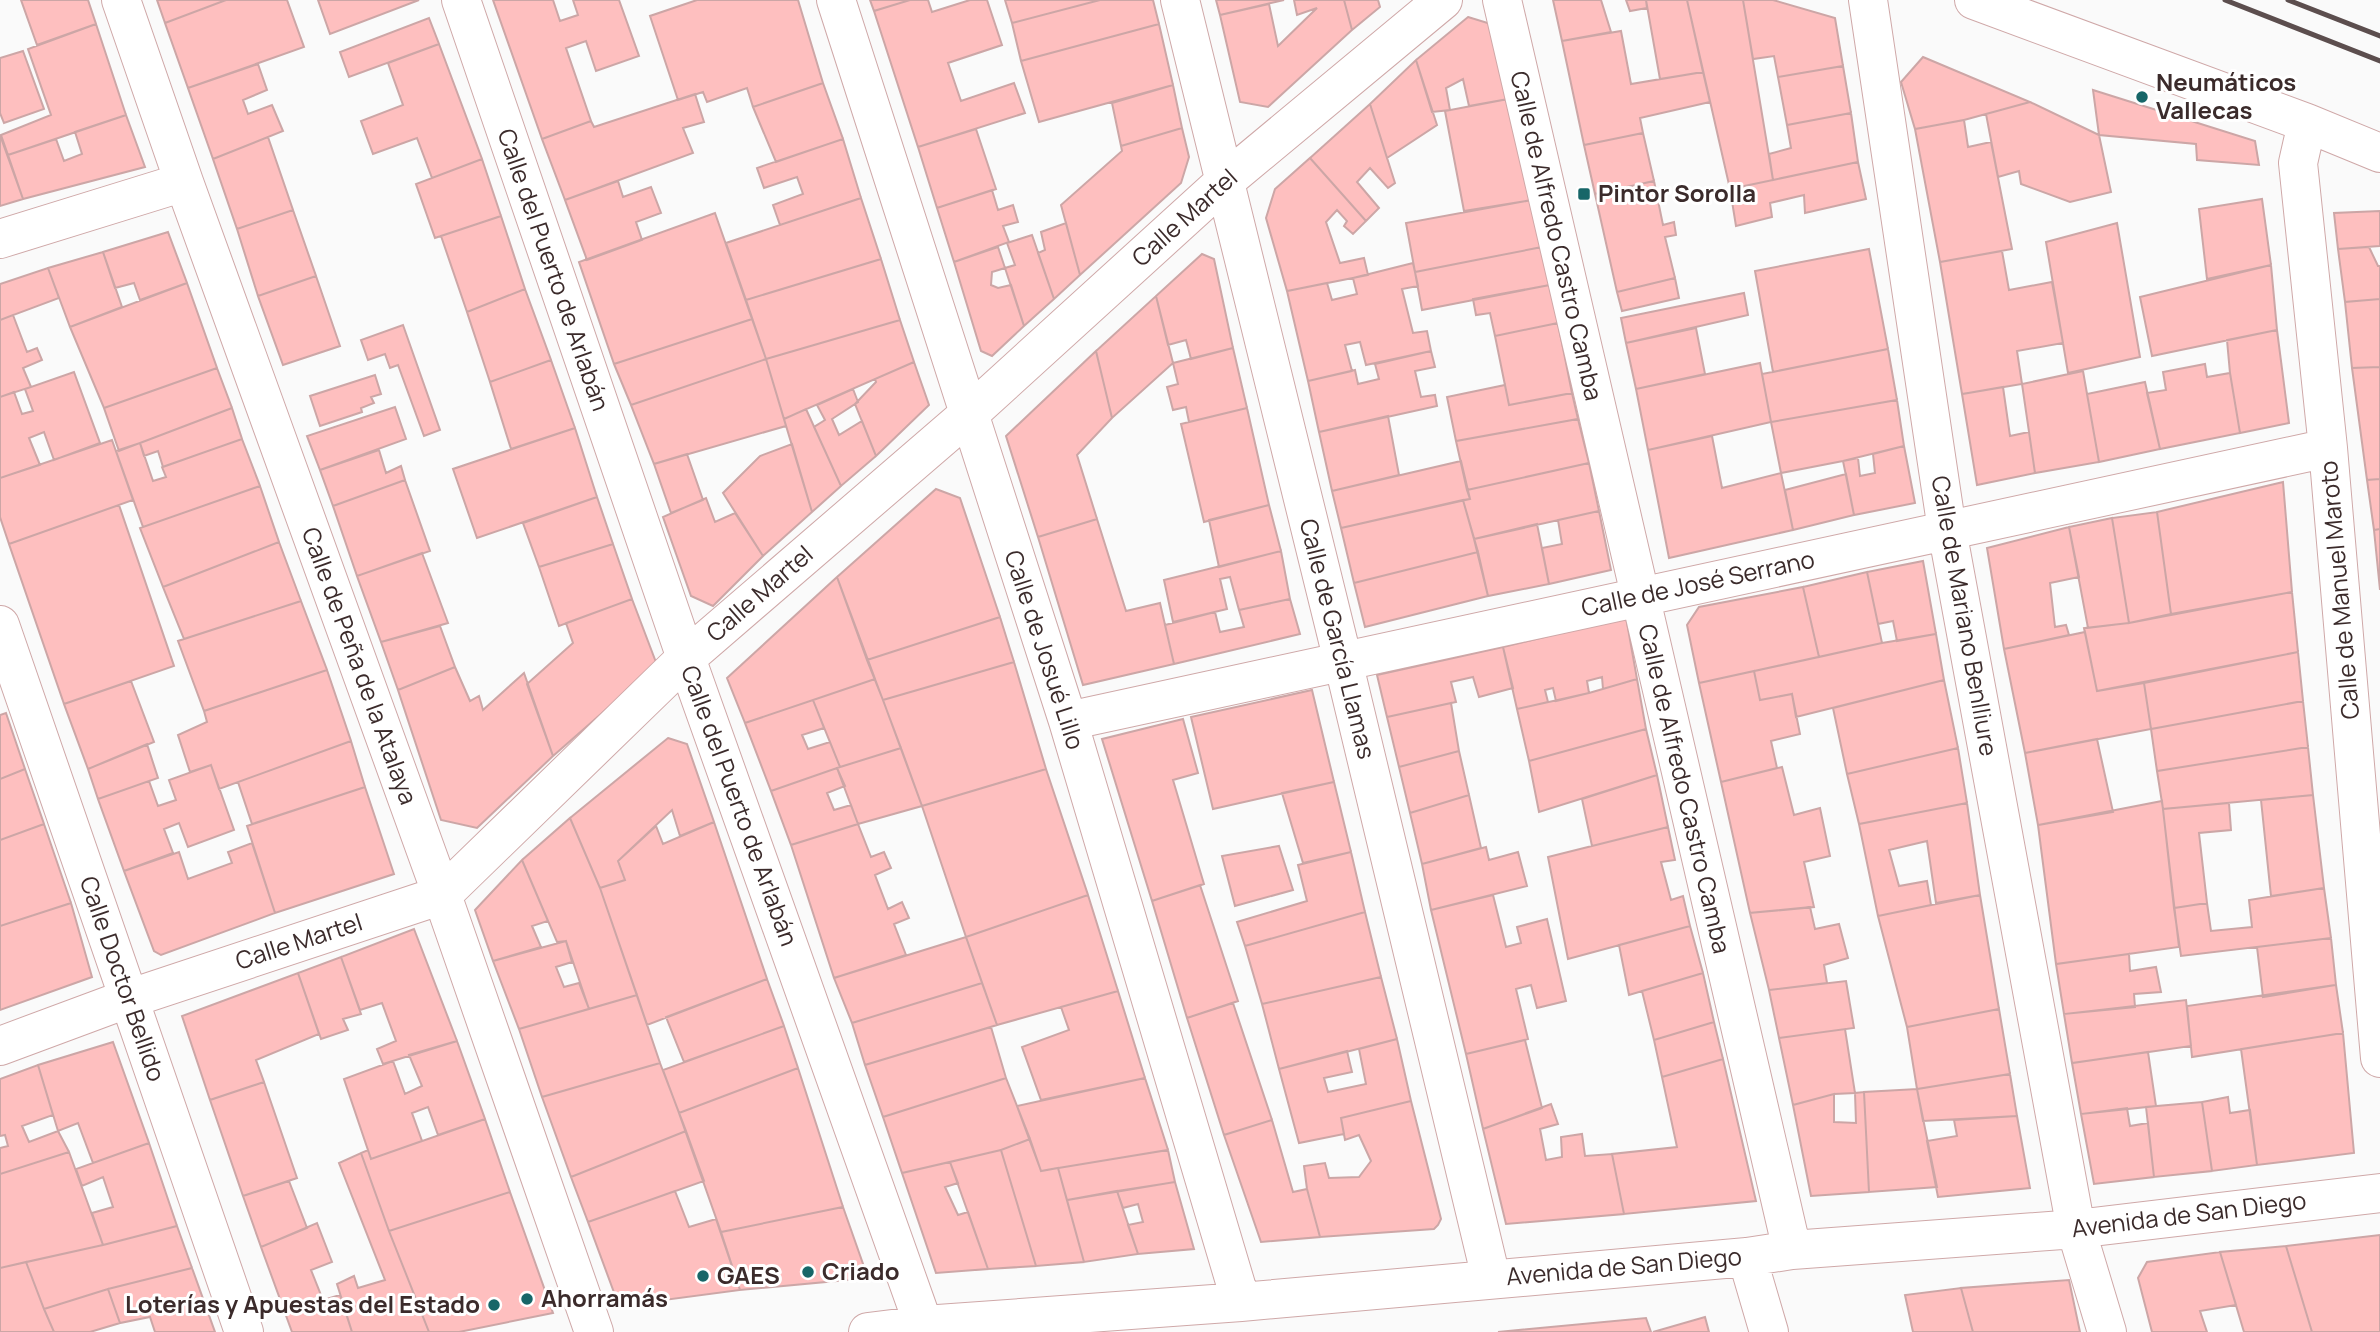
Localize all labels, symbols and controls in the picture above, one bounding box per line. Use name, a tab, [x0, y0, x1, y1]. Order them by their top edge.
place label: Neumáticos Vallecas	[2156, 65, 2296, 126]
street label: Calle de Alfredo Castro Camba	[1503, 68, 1611, 404]
marker: Neumáticos Vallecas	[2134, 89, 2150, 105]
street label: Calle del Puerto de Arlabán	[491, 124, 618, 415]
street label: Calle Martel	[1124, 161, 1244, 273]
place label: Pintor Sorolla	[1598, 176, 1756, 209]
marker: Pintor Sorolla	[1576, 186, 1592, 202]
street label: Calle de Manuel Maroto	[2311, 459, 2366, 721]
street label: Calle de Mariano Benlliure	[1925, 473, 2006, 758]
street label: Calle de García Llamas	[1293, 515, 1384, 762]
street label: Calle de Peña de la Atalaya	[295, 522, 426, 809]
street label: Calle Martel	[699, 537, 819, 648]
street label: Calle de José Serrano	[1578, 542, 1817, 623]
street label: Calle de Josué Lillo	[998, 546, 1093, 753]
street label: Calle de Alfredo Castro Camba	[1631, 621, 1739, 957]
street label: Calle del Puerto de Arlabán	[674, 661, 807, 950]
street label: Calle Doctor Bellido	[73, 872, 174, 1085]
street label: Calle Martel	[231, 905, 366, 977]
street label: Avenida de San Diego	[2070, 1183, 2308, 1244]
street label: Avenida de San Diego	[1505, 1239, 1743, 1292]
place label: Criado	[822, 1254, 900, 1287]
place label: GAES	[717, 1258, 780, 1291]
marker: Criado	[800, 1264, 816, 1280]
marker: GAES	[695, 1268, 711, 1284]
place label: Ahorramás	[541, 1281, 668, 1314]
place label: Loterías y Apuestas del Estado	[125, 1287, 480, 1320]
marker: Ahorramás	[519, 1291, 535, 1307]
marker: Loterías y Apuestas del Estado	[486, 1297, 502, 1313]

